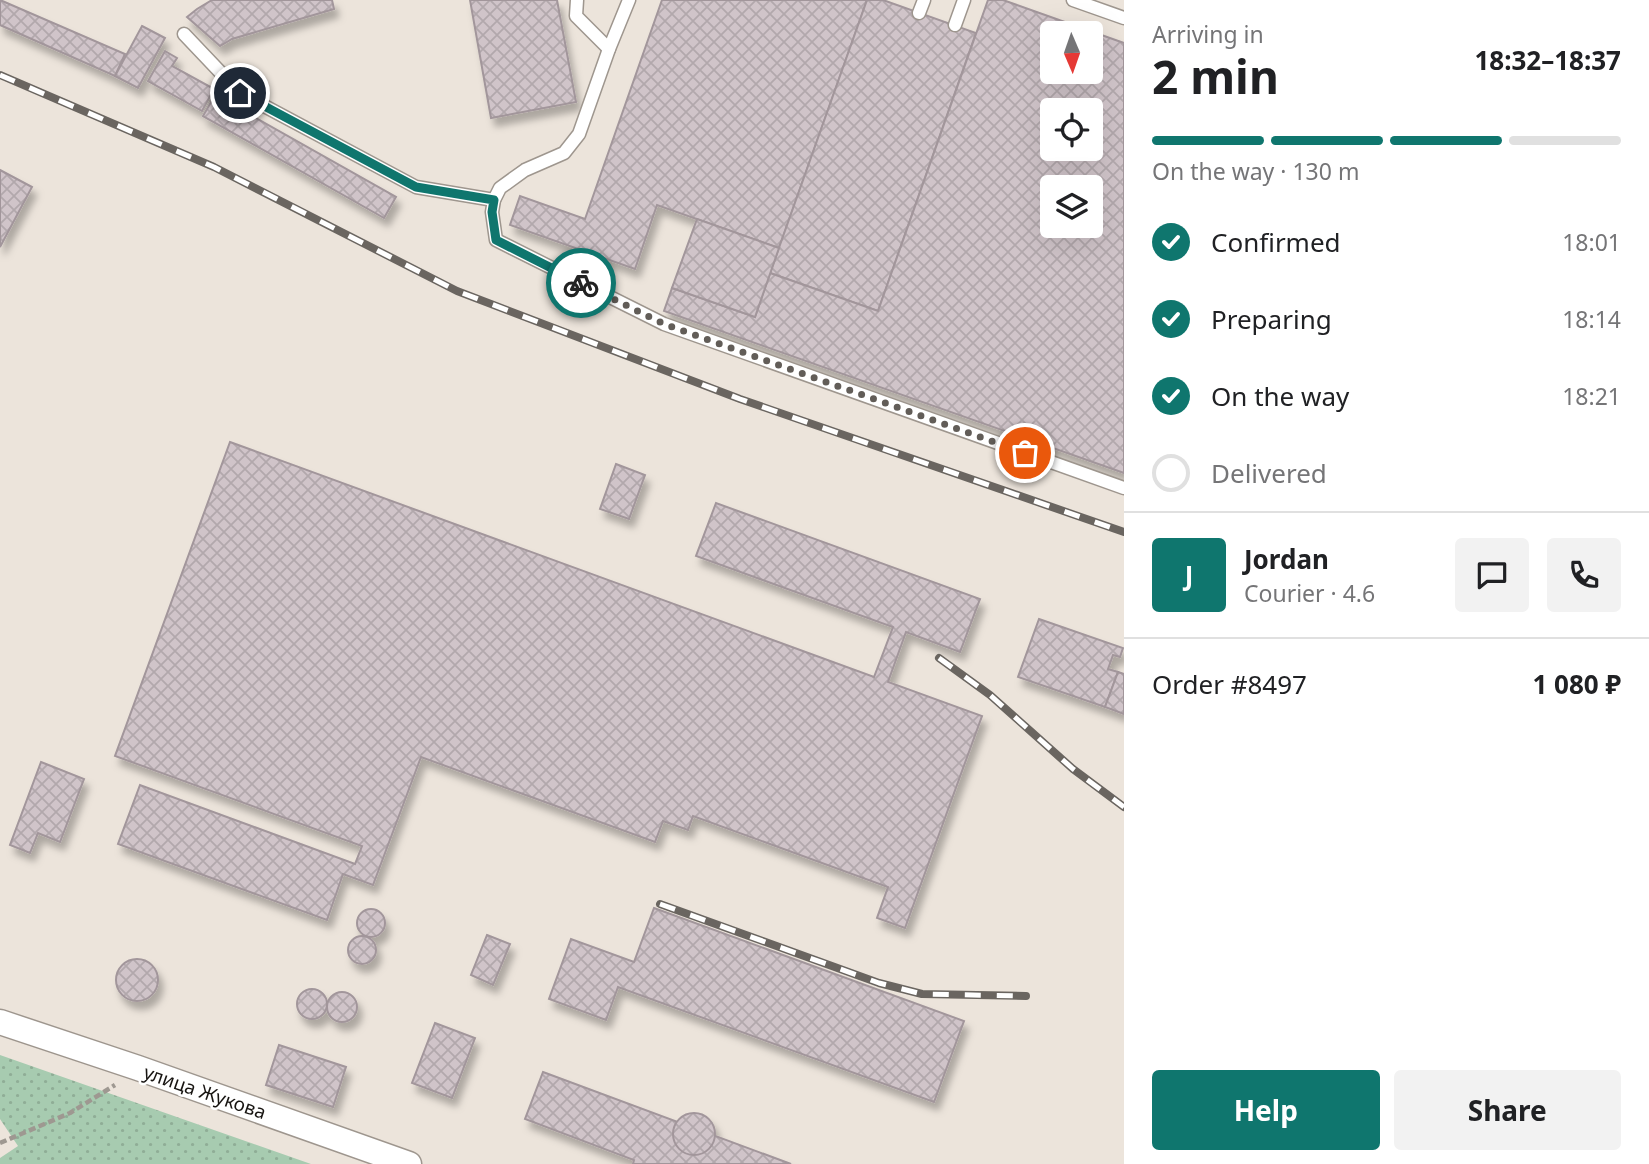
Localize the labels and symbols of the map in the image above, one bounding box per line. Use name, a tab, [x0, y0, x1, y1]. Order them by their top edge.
north arrow	[1040, 21, 1102, 84]
pin	[210, 63, 270, 123]
courier	[546, 248, 616, 318]
pin	[995, 423, 1055, 483]
street label: улица Жукова	[140, 1059, 270, 1125]

